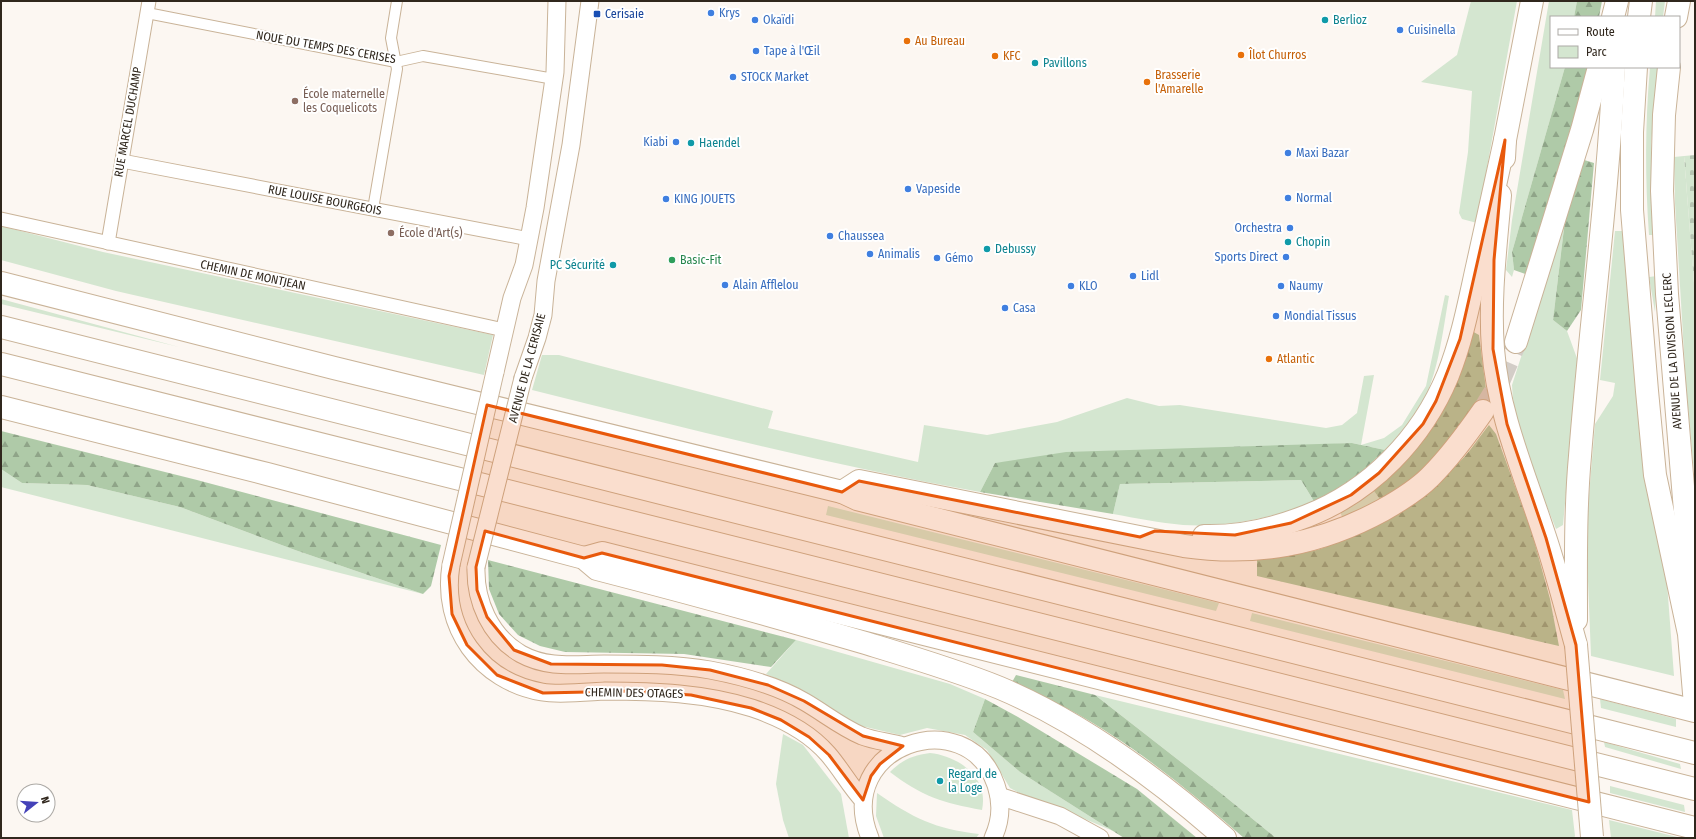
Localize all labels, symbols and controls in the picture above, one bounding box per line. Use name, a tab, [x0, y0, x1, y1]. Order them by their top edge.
place label: Krys	[719, 6, 740, 20]
place label: Cerisaie	[605, 7, 644, 21]
marker: Krys	[706, 8, 716, 18]
marker: Cerisaie	[592, 9, 602, 19]
place label: Okaïdi	[763, 13, 794, 27]
place label: Berlioz	[1333, 13, 1367, 27]
marker: Okaïdi	[750, 15, 760, 25]
marker: Berlioz	[1320, 15, 1330, 25]
legend	[1550, 16, 1680, 68]
place label: Cuisinella	[1408, 23, 1456, 37]
marker: Cuisinella	[1395, 25, 1405, 35]
text: Route	[1586, 25, 1615, 39]
street label: NOUE DU TEMPS DES CERISES	[255, 28, 397, 66]
place label: Au Bureau	[915, 34, 965, 48]
marker: Au Bureau	[902, 36, 912, 46]
place label: Tape à l'Œil	[764, 44, 820, 58]
text: Parc	[1586, 45, 1607, 59]
marker: Tape à l'Œil	[751, 46, 761, 56]
place label: Îlot Churros	[1248, 47, 1306, 62]
place label: KFC	[1003, 49, 1021, 63]
marker: Îlot Churros	[1236, 50, 1246, 60]
marker: KFC	[990, 51, 1000, 61]
place label: Pavillons	[1043, 56, 1087, 70]
marker: Pavillons	[1030, 58, 1040, 68]
street label: RUE MARCEL DUCHAMP	[111, 66, 145, 178]
place label: Brasserie l'Amarelle	[1155, 68, 1204, 96]
place label: STOCK Market	[741, 70, 809, 84]
marker: STOCK Market	[728, 72, 738, 82]
marker: Brasserie l'Amarelle	[1142, 77, 1152, 87]
place label: École maternelle les Coquelicots	[303, 86, 385, 115]
marker: École maternelle les Coquelicots	[290, 96, 300, 106]
place label: Kiabi	[643, 135, 668, 149]
place label: Haendel	[699, 136, 740, 150]
marker: Kiabi	[671, 137, 681, 147]
marker: Haendel	[686, 138, 696, 148]
place label: Maxi Bazar	[1296, 146, 1349, 160]
marker: Maxi Bazar	[1283, 148, 1293, 158]
street label: RUE LOUISE BOURGEOIS	[267, 182, 383, 218]
place label: Vapeside	[916, 182, 960, 196]
marker: Vapeside	[903, 184, 913, 194]
place label: Normal	[1296, 191, 1332, 205]
place label: KING JOUETS	[674, 192, 735, 206]
marker: Normal	[1283, 193, 1293, 203]
marker: KING JOUETS	[661, 194, 671, 204]
place label: Orchestra	[1234, 221, 1282, 235]
marker: Orchestra	[1285, 223, 1295, 233]
place label: École d'Art(s)	[399, 225, 463, 240]
marker: École d'Art(s)	[386, 228, 396, 238]
place label: Chaussea	[838, 229, 884, 243]
marker: Chaussea	[825, 231, 835, 241]
place label: Chopin	[1296, 235, 1330, 249]
marker: Chopin	[1283, 237, 1293, 247]
place label: Debussy	[995, 242, 1037, 256]
marker: Debussy	[982, 244, 992, 254]
place label: Animalis	[878, 247, 920, 261]
marker: Animalis	[865, 249, 875, 259]
place label: Sports Direct	[1214, 250, 1278, 264]
place label: Gémo	[945, 251, 973, 265]
marker: Sports Direct	[1281, 252, 1291, 262]
place label: Basic-Fit	[680, 253, 721, 267]
marker: Gémo	[932, 253, 942, 263]
marker: Basic-Fit	[667, 255, 677, 265]
street label: CHEMIN DE MONTJEAN	[199, 257, 307, 293]
place label: PC Sécurité	[550, 258, 605, 272]
marker: PC Sécurité	[608, 260, 618, 270]
place label: Lidl	[1141, 269, 1159, 283]
marker: Lidl	[1128, 271, 1138, 281]
street label: AVENUE DE LA DIVISION LECLERC	[1660, 272, 1684, 430]
place label: Alain Afflelou	[733, 278, 799, 292]
place label: KLO	[1079, 279, 1098, 293]
place label: Naumy	[1289, 279, 1324, 293]
marker: Alain Afflelou	[720, 280, 730, 290]
marker: KLO	[1066, 281, 1076, 291]
marker: Naumy	[1276, 281, 1286, 291]
place label: Casa	[1013, 301, 1036, 315]
marker: Casa	[1000, 303, 1010, 313]
place label: Mondial Tissus	[1284, 309, 1356, 323]
street label: AVENUE DE LA CERISAIE	[506, 311, 548, 424]
marker: Mondial Tissus	[1271, 311, 1281, 321]
place label: Atlantic	[1277, 352, 1315, 366]
marker: Atlantic	[1264, 354, 1274, 364]
street label: CHEMIN DES OTAGES	[585, 685, 683, 701]
place label: Regard de la Loge	[948, 767, 997, 795]
marker: Regard de la Loge	[935, 776, 945, 786]
north arrow	[16, 783, 56, 823]
text: N	[38, 795, 52, 805]

